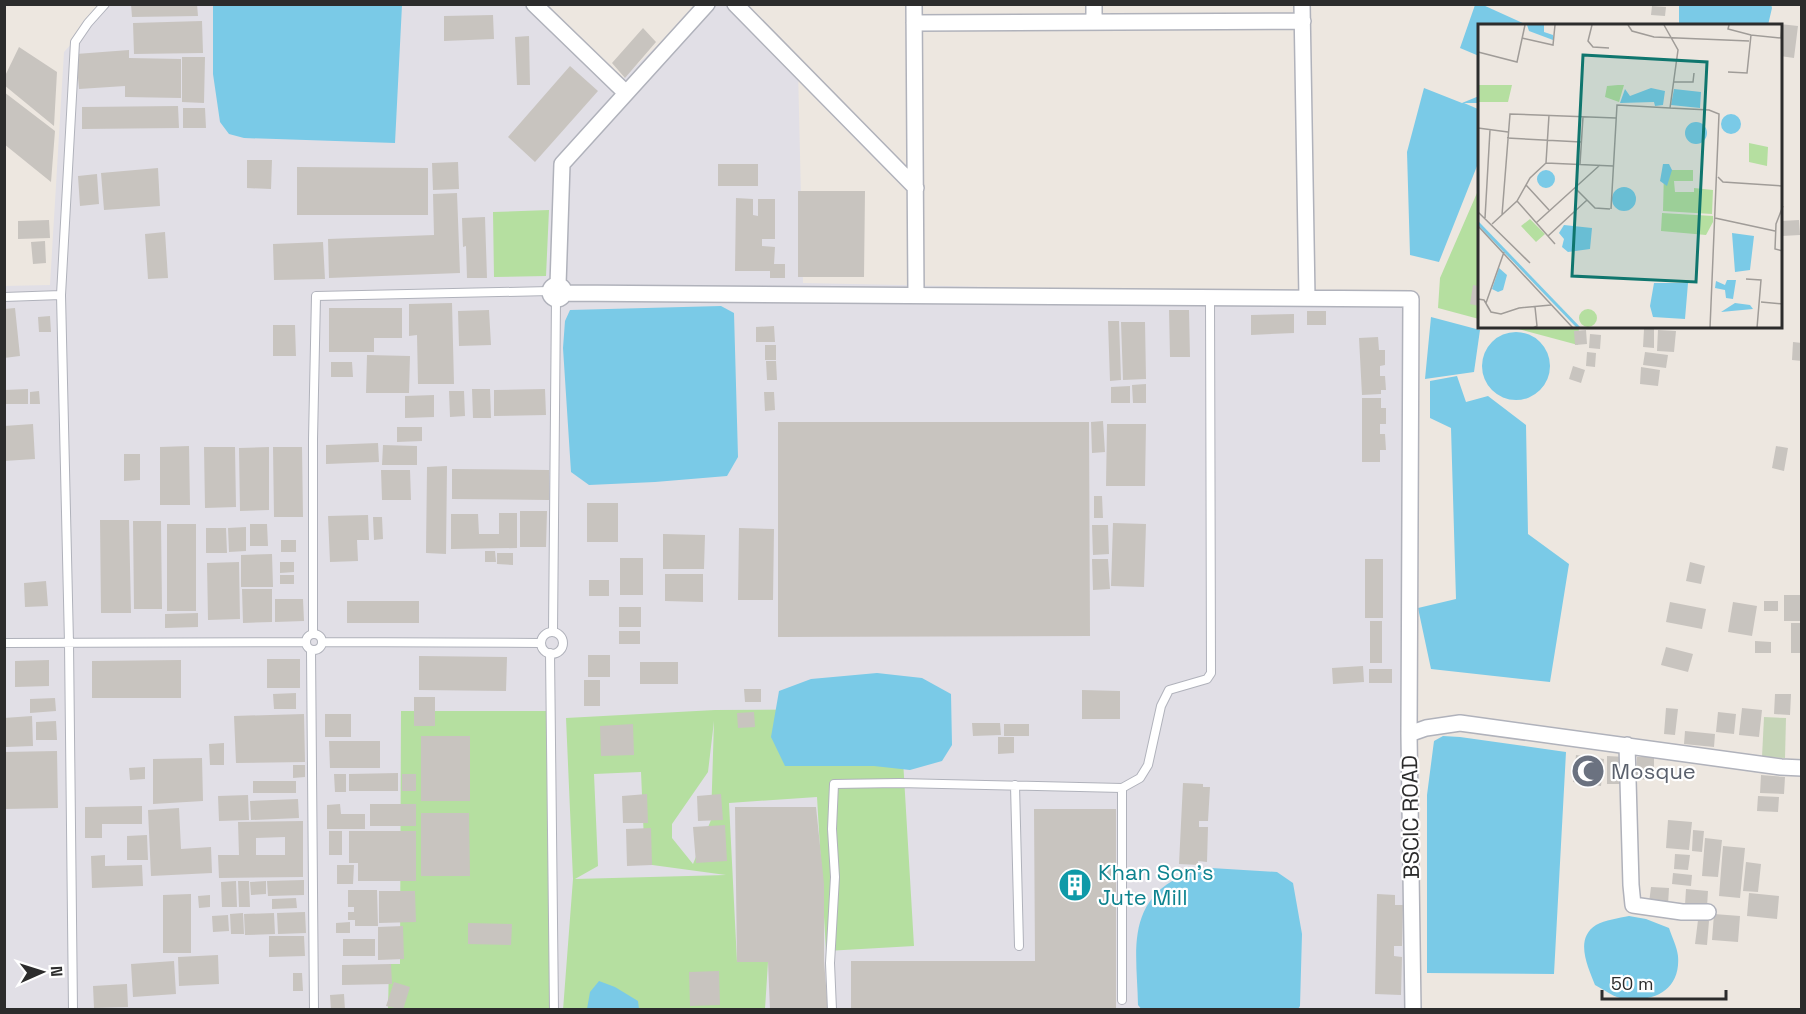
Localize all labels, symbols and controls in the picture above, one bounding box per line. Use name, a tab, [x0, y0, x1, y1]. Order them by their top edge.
inset map	[1478, 24, 1782, 328]
mosque icon: Mosque	[1570, 753, 1606, 789]
street label: BSCIC ROAD	[1395, 755, 1425, 879]
place label: Mosque	[1611, 757, 1696, 785]
place label: Khan Son's Jute Mill	[1098, 858, 1214, 911]
building icon: Khan Son's Jute Mill	[1057, 867, 1093, 903]
north arrow	[12, 942, 72, 1002]
scale bar	[1602, 963, 1726, 1001]
text: N	[46, 965, 67, 977]
text: 50 m	[1611, 972, 1653, 995]

